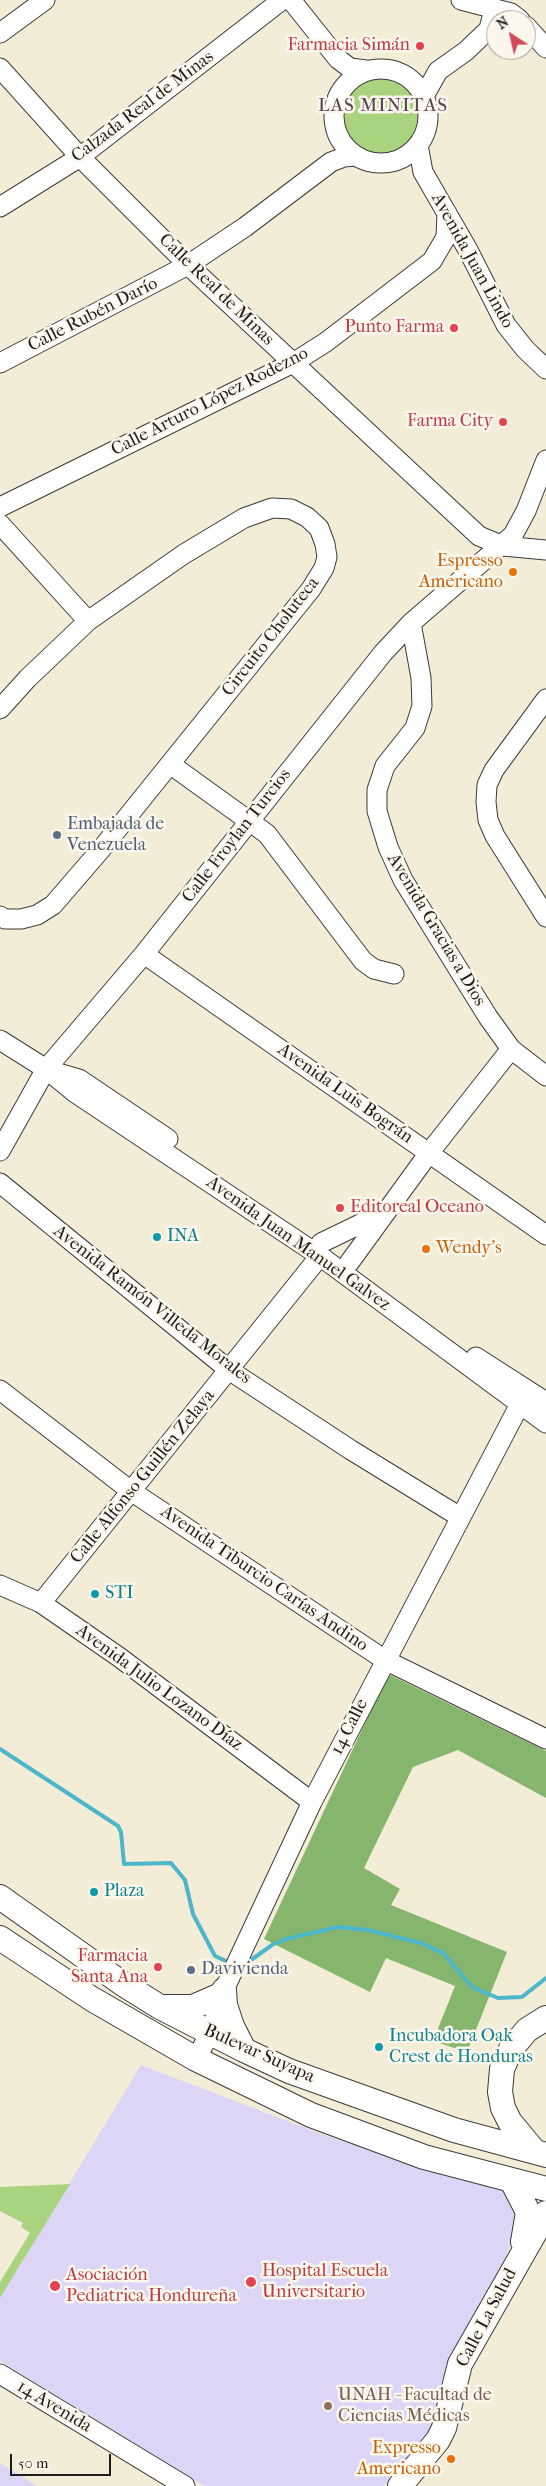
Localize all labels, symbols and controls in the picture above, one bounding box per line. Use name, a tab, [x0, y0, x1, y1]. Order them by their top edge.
north arrow	[486, 10, 536, 60]
text: N	[493, 13, 512, 33]
place label: Farmacia Simán	[287, 35, 410, 57]
marker: Farmacia Simán	[414, 40, 426, 52]
street label: Calzada Real de Minas	[68, 47, 218, 167]
district label: LAS MINITAS	[317, 95, 449, 117]
street label: Avenida Juan Lindo	[426, 190, 518, 332]
street label: Calle Real de Minas	[154, 230, 278, 350]
street label: Calle Rubén Darío	[25, 273, 161, 357]
place label: Punto Farma	[344, 317, 444, 339]
marker: Punto Farma	[448, 322, 460, 334]
street label: Calle Arturo López Rodezno	[108, 343, 312, 461]
place label: Farma City	[407, 411, 493, 433]
marker: Farma City	[497, 416, 509, 428]
place label: Espresso Americano	[419, 551, 503, 594]
marker: Espresso Americano	[507, 566, 519, 578]
street label: Circuito Choluteca	[218, 573, 324, 701]
street label: Calle Froylan Turcios	[178, 765, 296, 907]
place label: Embajada de Venezuela	[67, 814, 164, 856]
marker: Embajada de Venezuela	[51, 829, 63, 841]
street label: Avenida Gracias a Dios	[382, 850, 490, 1010]
street label: Avenida Luis Bográn	[273, 1039, 417, 1149]
street label: Avenida Juan Manuel Galvez	[202, 1172, 394, 1316]
place label: Editoreal Oceano	[350, 1197, 484, 1219]
marker: Editoreal Oceano	[334, 1202, 346, 1214]
street label: Avenida Ramón Villeda Morales	[49, 1221, 255, 1389]
place label: INA	[167, 1226, 199, 1248]
marker: INA	[151, 1231, 163, 1243]
place label: Wendy's	[436, 1238, 502, 1260]
marker: Wendy's	[420, 1243, 432, 1255]
street label: Calle Alfonso Guillén Zelaya	[66, 1386, 220, 1568]
street label: Avenida Tiburcio Carías Andino	[156, 1501, 372, 1657]
place label: STI	[105, 1583, 133, 1605]
marker: STI	[89, 1588, 101, 1600]
street label: Avenida Julio Lozano Díaz	[71, 1620, 247, 1756]
street label: 14 Calle	[327, 1695, 373, 1759]
place label: Plaza	[104, 1881, 144, 1903]
marker: Plaza	[88, 1886, 100, 1898]
place label: Farmacia Santa Ana	[71, 1946, 148, 1988]
place label: Davivienda	[201, 1959, 288, 1981]
marker: Farmacia Santa Ana	[152, 1961, 164, 1973]
marker: Davivienda	[185, 1964, 197, 1976]
street label: Bulevar Suyapa	[200, 2020, 318, 2088]
place label: Incubadora Oak Crest de Honduras	[389, 2026, 533, 2068]
marker: Incubadora Oak Crest de Honduras	[373, 2041, 385, 2053]
place label: Hospital Escuela Universitario	[262, 2261, 388, 2304]
place label: Asociación Pediatrica Hondureña	[66, 2265, 237, 2308]
street label: Calle La Salud	[452, 2265, 522, 2371]
marker: Hospital Escuela Universitario	[244, 2275, 258, 2289]
marker: Asociación Pediatrica Hondureña	[48, 2279, 62, 2293]
street label: 14 Avenida	[13, 2376, 95, 2438]
place label: UNAH - Facultad de Ciencias Médicas	[338, 2385, 492, 2428]
marker: UNAH - Facultad de Ciencias Médicas	[322, 2400, 334, 2412]
place label: Expresso Americano	[357, 2438, 441, 2480]
scale bar	[12, 2444, 114, 2476]
marker: Expresso Americano	[445, 2453, 457, 2465]
text: 50 m	[18, 2454, 48, 2472]

